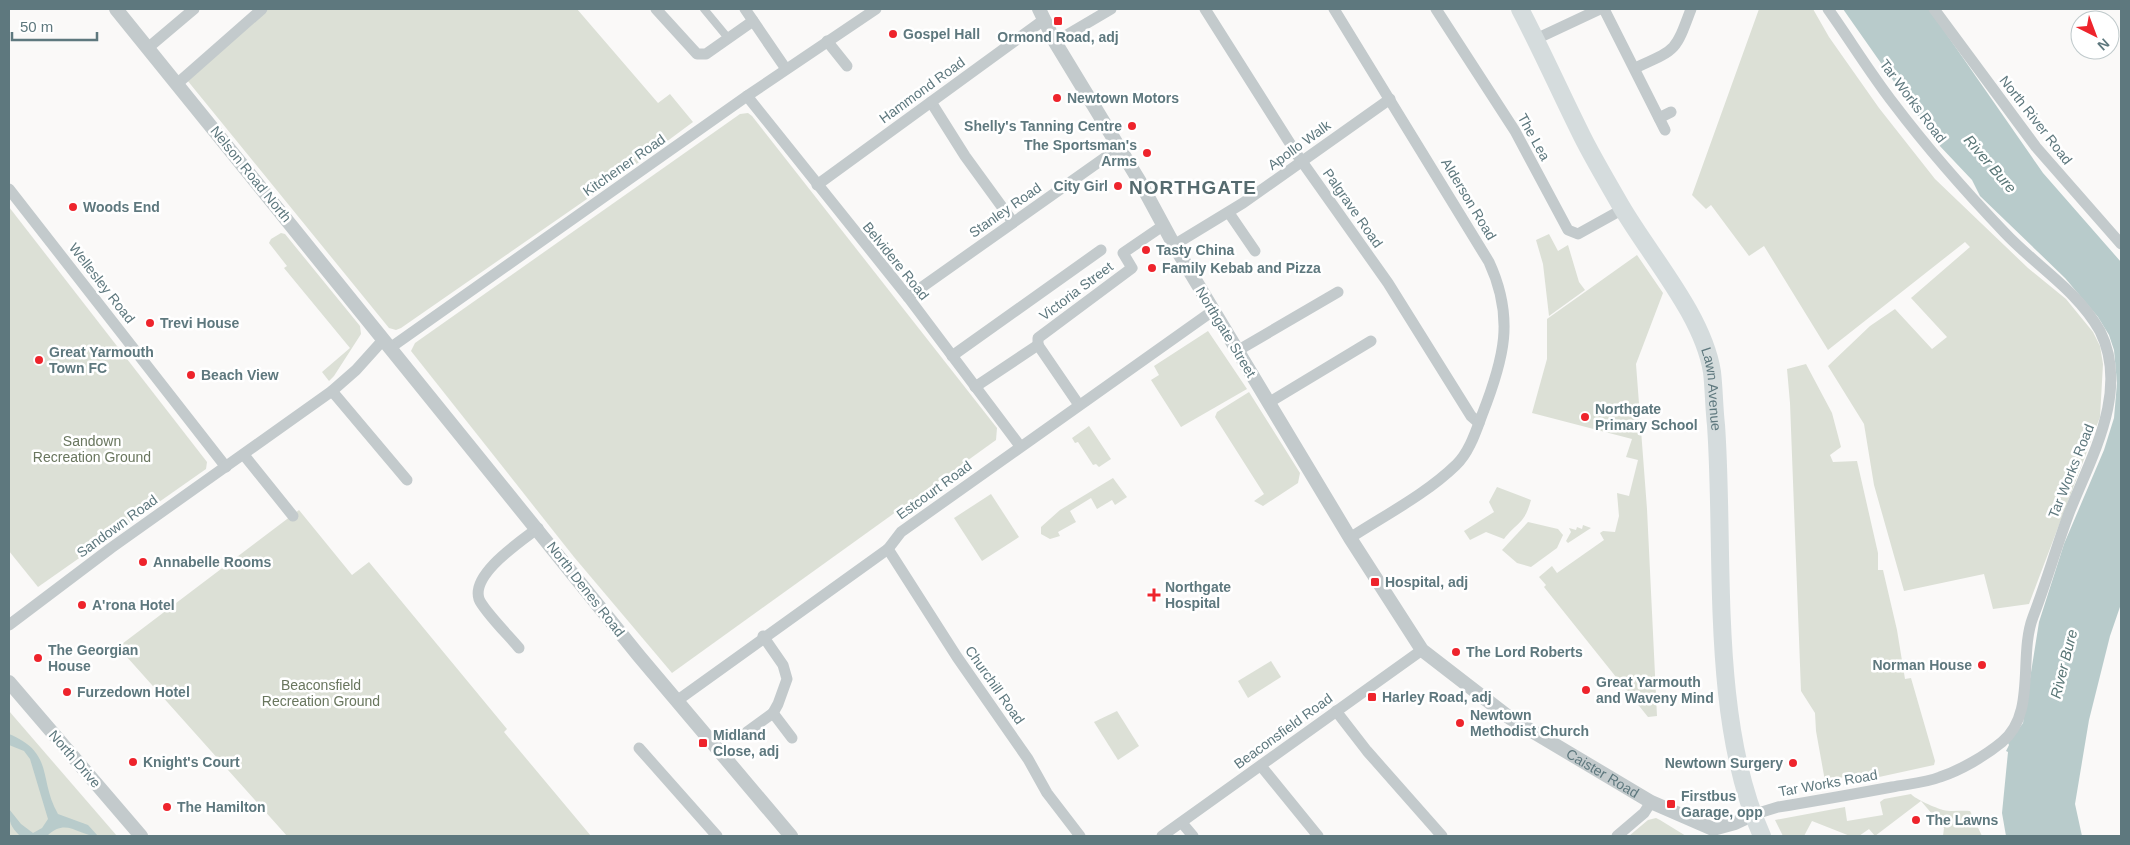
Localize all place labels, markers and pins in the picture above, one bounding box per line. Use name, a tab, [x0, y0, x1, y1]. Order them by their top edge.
marker: Ormond Road, adj	[1052, 15, 1064, 27]
place label: Gospel Hall	[903, 26, 980, 42]
marker: Gospel Hall	[887, 28, 899, 40]
place label: Ormond Road, adj	[997, 29, 1119, 45]
place label: Newtown Motors	[1067, 90, 1179, 106]
marker: Newtown Motors	[1051, 92, 1063, 104]
place label: Shelly's Tanning Centre	[964, 118, 1122, 134]
marker: Shelly's Tanning Centre	[1126, 120, 1138, 132]
place label: The Sportsman's Arms	[1024, 137, 1137, 169]
marker: The Sportsman's Arms	[1141, 147, 1153, 159]
place label: City Girl	[1054, 178, 1108, 194]
marker: City Girl	[1112, 180, 1124, 192]
place label: Woods End	[83, 199, 160, 215]
marker: Woods End	[67, 201, 79, 213]
place label: Tasty China	[1156, 242, 1235, 258]
marker: Tasty China	[1140, 244, 1152, 256]
place label: Family Kebab and Pizza	[1162, 260, 1321, 276]
marker: Family Kebab and Pizza	[1146, 262, 1158, 274]
place label: Trevi House	[160, 315, 240, 331]
marker: Trevi House	[144, 317, 156, 329]
place label: Great Yarmouth Town FC	[49, 344, 154, 376]
marker: Great Yarmouth Town FC	[33, 354, 45, 366]
place label: Beach View	[201, 367, 279, 383]
marker: Beach View	[185, 369, 197, 381]
place label: Northgate Primary School	[1595, 401, 1698, 433]
marker: Northgate Primary School	[1579, 411, 1591, 423]
place label: Annabelle Rooms	[153, 554, 271, 570]
marker: Annabelle Rooms	[137, 556, 149, 568]
place label: Hospital, adj	[1385, 574, 1468, 590]
marker: Hospital, adj	[1369, 576, 1381, 588]
place label: Northgate Hospital	[1165, 579, 1231, 611]
marker: Northgate Hospital	[1147, 588, 1161, 602]
place label: A'rona Hotel	[92, 597, 175, 613]
marker: A'rona Hotel	[76, 599, 88, 611]
place label: The Georgian House	[48, 642, 138, 674]
place label: The Lord Roberts	[1466, 644, 1583, 660]
marker: The Lord Roberts	[1450, 646, 1462, 658]
marker: The Georgian House	[32, 652, 44, 664]
place label: Norman House	[1872, 657, 1972, 673]
marker: Norman House	[1976, 659, 1988, 671]
place label: Great Yarmouth and Waveny Mind	[1596, 674, 1714, 706]
place label: Furzedown Hotel	[77, 684, 190, 700]
marker: Great Yarmouth and Waveny Mind	[1580, 684, 1592, 696]
marker: Furzedown Hotel	[61, 686, 73, 698]
place label: Harley Road, adj	[1382, 689, 1492, 705]
marker: Harley Road, adj	[1366, 691, 1378, 703]
place label: Newtown Methodist Church	[1470, 707, 1589, 739]
marker: Newtown Methodist Church	[1454, 717, 1466, 729]
place label: Midland Close, adj	[713, 727, 779, 759]
marker: Midland Close, adj	[697, 737, 709, 749]
place label: Knight's Court	[143, 754, 240, 770]
place label: Newtown Surgery	[1665, 755, 1783, 771]
marker: Knight's Court	[127, 756, 139, 768]
marker: Newtown Surgery	[1787, 757, 1799, 769]
place label: Firstbus Garage, opp	[1681, 788, 1763, 820]
marker: Firstbus Garage, opp	[1665, 798, 1677, 810]
place label: The Hamilton	[177, 799, 266, 815]
marker: The Hamilton	[161, 801, 173, 813]
place label: The Lawns	[1926, 812, 1999, 828]
marker: The Lawns	[1910, 814, 1922, 826]

